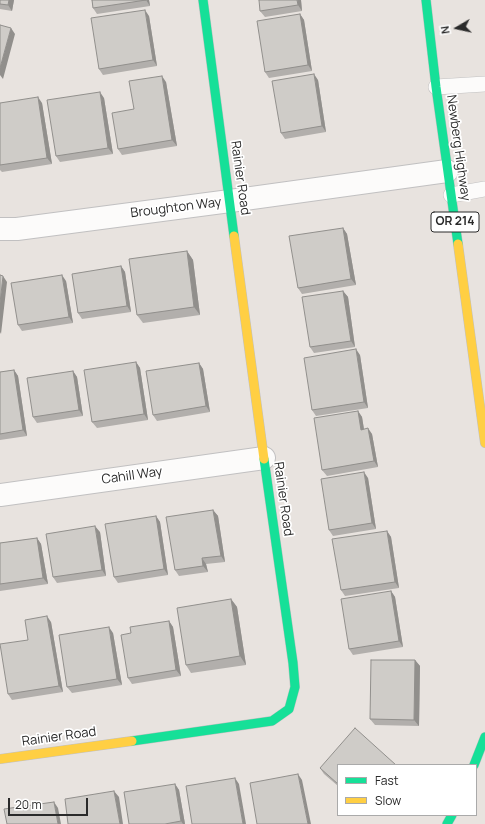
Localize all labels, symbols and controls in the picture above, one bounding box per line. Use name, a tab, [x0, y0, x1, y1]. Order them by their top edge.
north arrow	[437, 8, 477, 48]
text: N	[437, 25, 453, 35]
street label: Newberg Highway	[443, 94, 473, 202]
street label: Rainier Road	[227, 140, 253, 216]
street label: Broughton Way	[130, 195, 222, 221]
road number: OR 214	[431, 212, 479, 232]
street label: Rainier Road	[270, 461, 296, 537]
street label: Cahill Way	[101, 464, 163, 488]
street label: Rainier Road	[21, 724, 97, 750]
legend	[337, 764, 477, 816]
text: Fast	[375, 772, 399, 789]
scale bar	[10, 790, 90, 816]
text: Slow	[375, 792, 401, 809]
text: 20 m	[15, 796, 42, 813]

